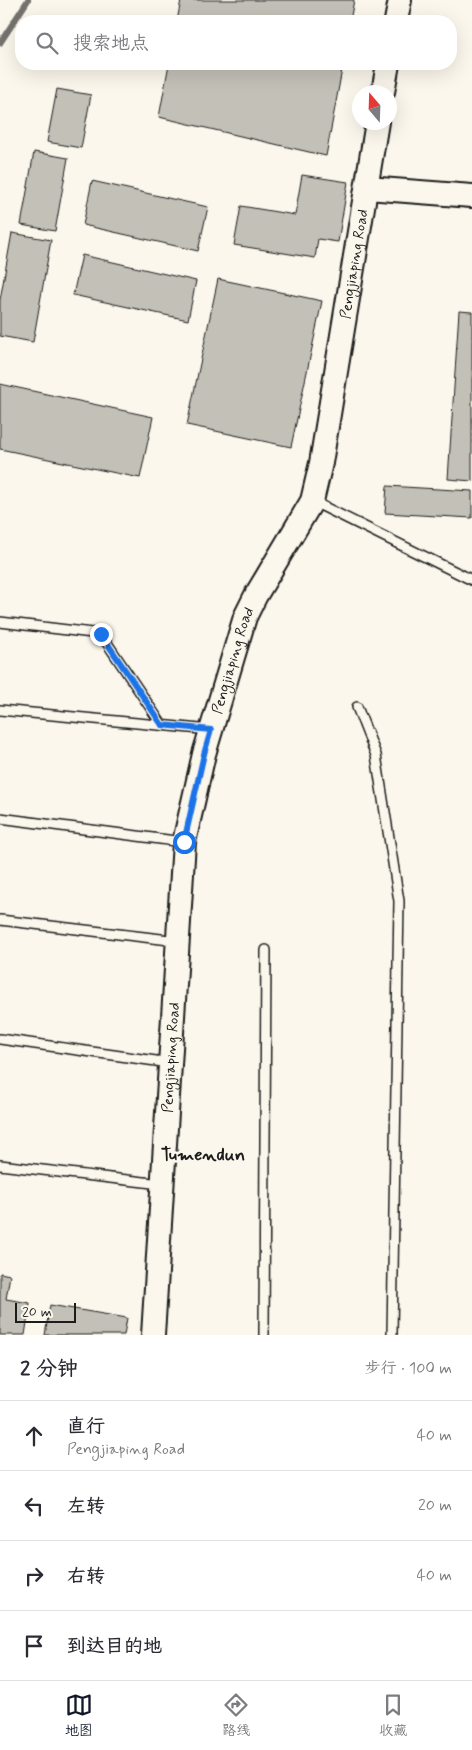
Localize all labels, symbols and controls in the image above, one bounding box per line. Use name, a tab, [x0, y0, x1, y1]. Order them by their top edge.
search box	[15, 15, 457, 70]
icon: search	[33, 29, 61, 57]
text: 搜索地点	[73, 31, 149, 56]
north arrow	[352, 85, 397, 130]
street label: Pengjiaping Road	[336, 208, 374, 320]
street label: Pengjiaping Road	[208, 604, 259, 717]
route end	[90, 623, 113, 646]
route start	[173, 831, 196, 854]
street label: Pengjiaping Road	[158, 1002, 185, 1113]
district label: Tumendun	[161, 1143, 245, 1167]
scale bar	[15, 1300, 76, 1323]
text: 20 m	[22, 1303, 52, 1321]
text: 2 分钟	[20, 1355, 78, 1383]
text: 步行 · 100 m	[365, 1358, 452, 1379]
text: 直行	[67, 1414, 105, 1439]
icon: ahead	[20, 1422, 48, 1450]
text: 40 m	[416, 1425, 452, 1446]
text: Pengjiaping Road	[67, 1439, 185, 1460]
icon: left	[20, 1492, 48, 1520]
text: 左转	[67, 1494, 105, 1519]
text: 20 m	[418, 1495, 452, 1516]
icon: right	[20, 1562, 48, 1590]
text: 右转	[67, 1564, 105, 1589]
text: 40 m	[416, 1565, 452, 1586]
icon: arrive	[20, 1632, 48, 1660]
text: 到达目的地	[67, 1634, 162, 1659]
tab: 地图	[65, 1691, 93, 1740]
tab: 路线	[222, 1691, 250, 1740]
tab: 收藏	[379, 1691, 407, 1740]

